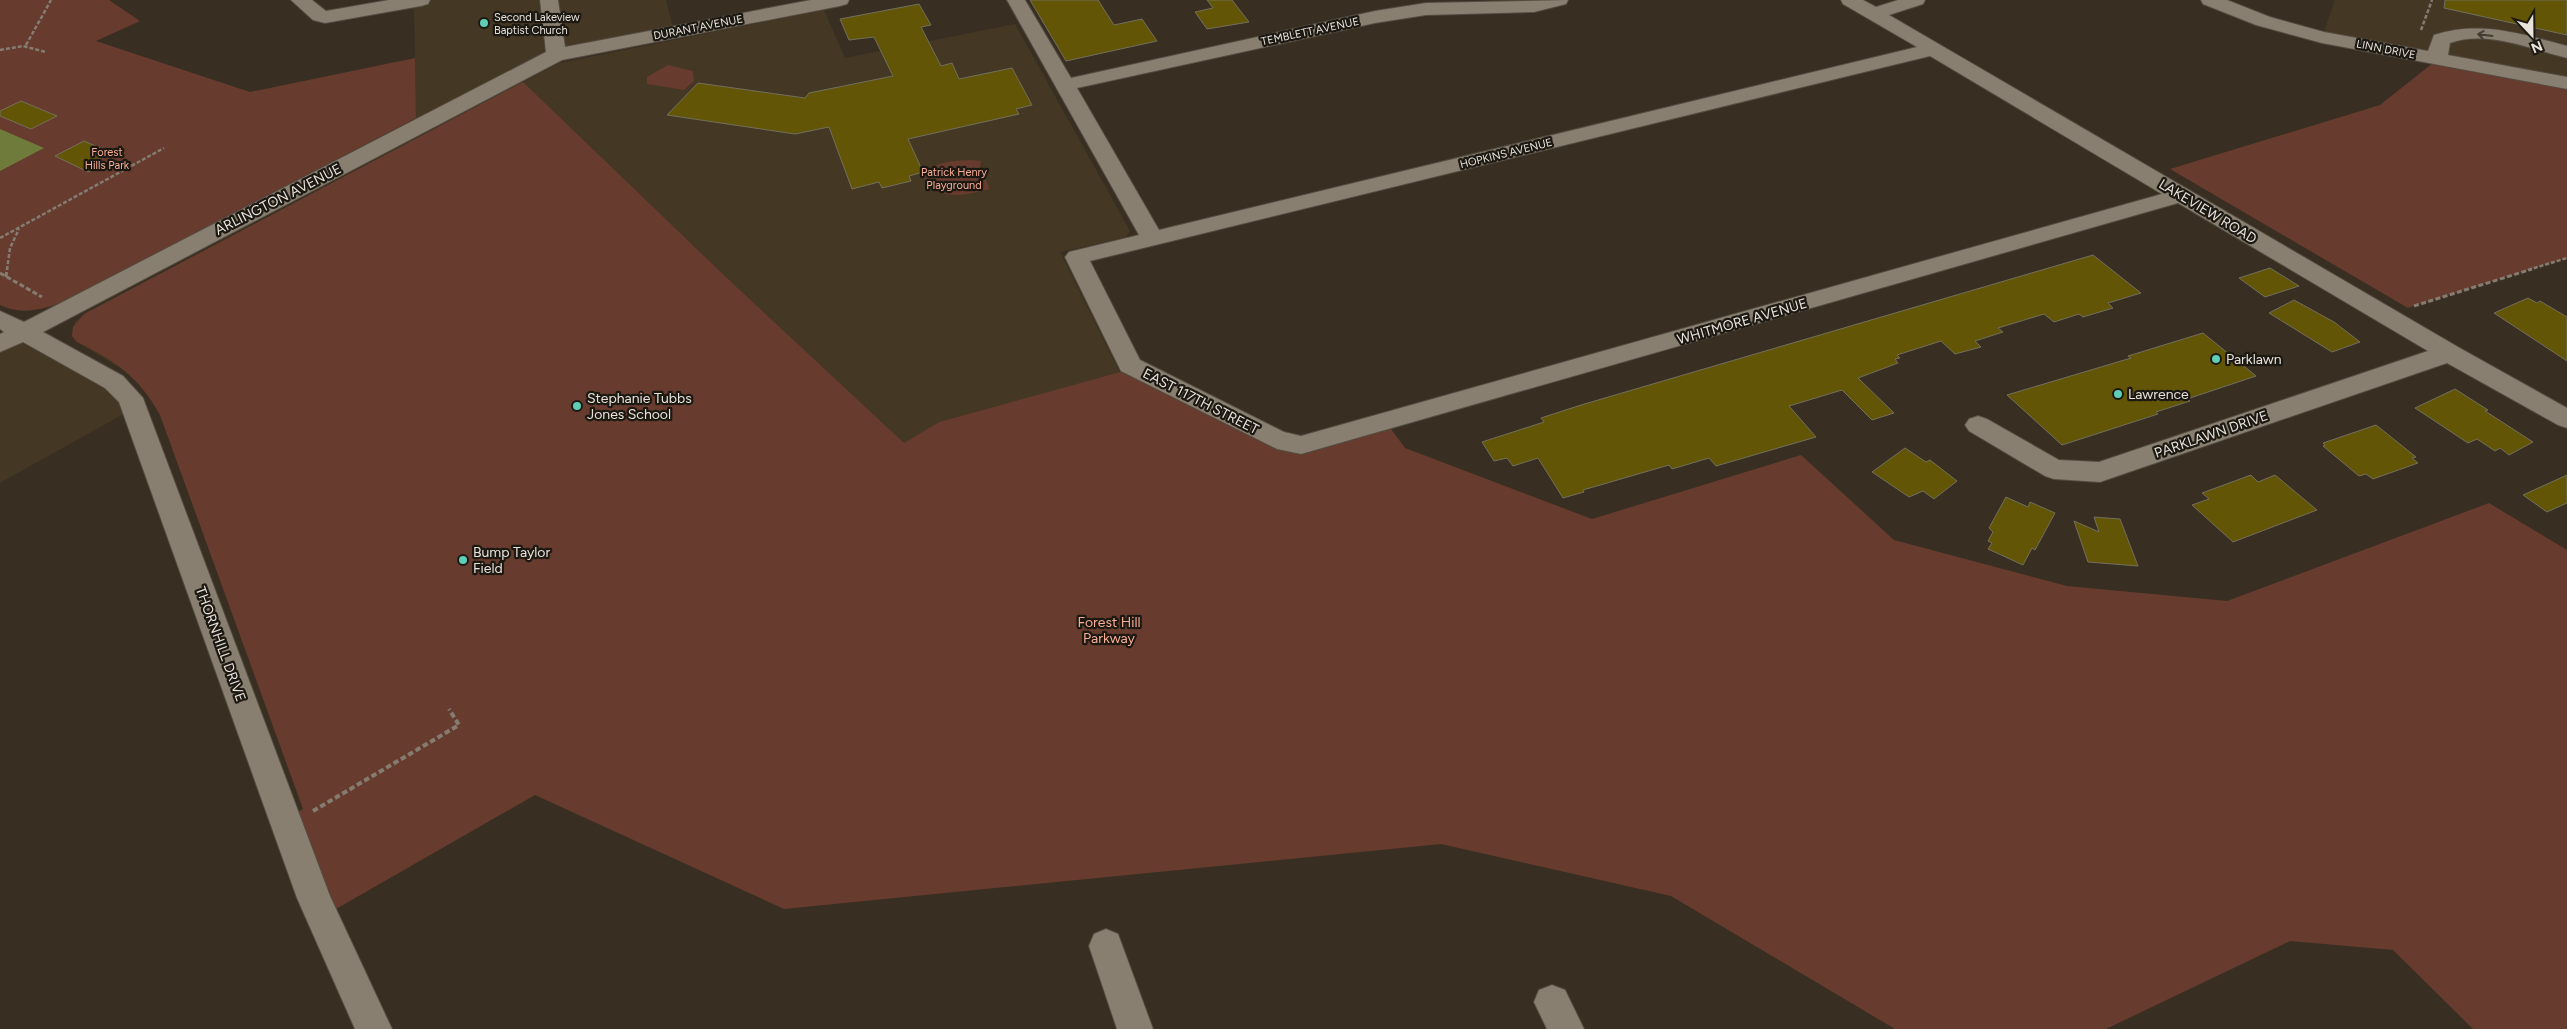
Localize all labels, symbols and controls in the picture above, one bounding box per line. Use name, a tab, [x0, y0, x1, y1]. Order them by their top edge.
north arrow	[2507, 10, 2557, 60]
place label: Second Lakeview Baptist Church	[494, 11, 580, 37]
street label: DURANT AVENUE	[652, 12, 744, 43]
street label: TEMBLETT AVENUE	[1260, 15, 1360, 48]
marker: Second Lakeview Baptist Church	[478, 17, 490, 29]
one-way arrow	[2478, 30, 2494, 40]
street label: LINN DRIVE	[2355, 37, 2417, 62]
text: N	[2528, 37, 2545, 56]
street label: HOPKINS AVENUE	[1459, 136, 1554, 171]
park label: Forest Hills Park	[85, 146, 130, 172]
street label: ARLINGTON AVENUE	[212, 160, 344, 239]
park label: Patrick Henry Playground	[921, 166, 987, 192]
street label: LAKEVIEW ROAD	[2156, 176, 2260, 247]
street label: WHITMORE AVENUE	[1675, 295, 1809, 348]
place label: Parklawn	[2226, 351, 2282, 368]
marker: Parklawn	[2210, 353, 2222, 365]
street label: EAST 117TH STREET	[1140, 365, 1262, 438]
place label: Lawrence	[2128, 386, 2189, 403]
marker: Lawrence	[2112, 388, 2124, 400]
place label: Stephanie Tubbs Jones School	[587, 390, 692, 423]
marker: Stephanie Tubbs Jones School	[571, 400, 583, 412]
street label: PARKLAWN DRIVE	[2152, 407, 2270, 462]
place label: Bump Taylor Field	[473, 544, 550, 577]
marker: Bump Taylor Field	[457, 554, 469, 566]
street label: THORNHILL DRIVE	[192, 584, 249, 704]
park label: Forest Hill Parkway	[1077, 614, 1141, 647]

